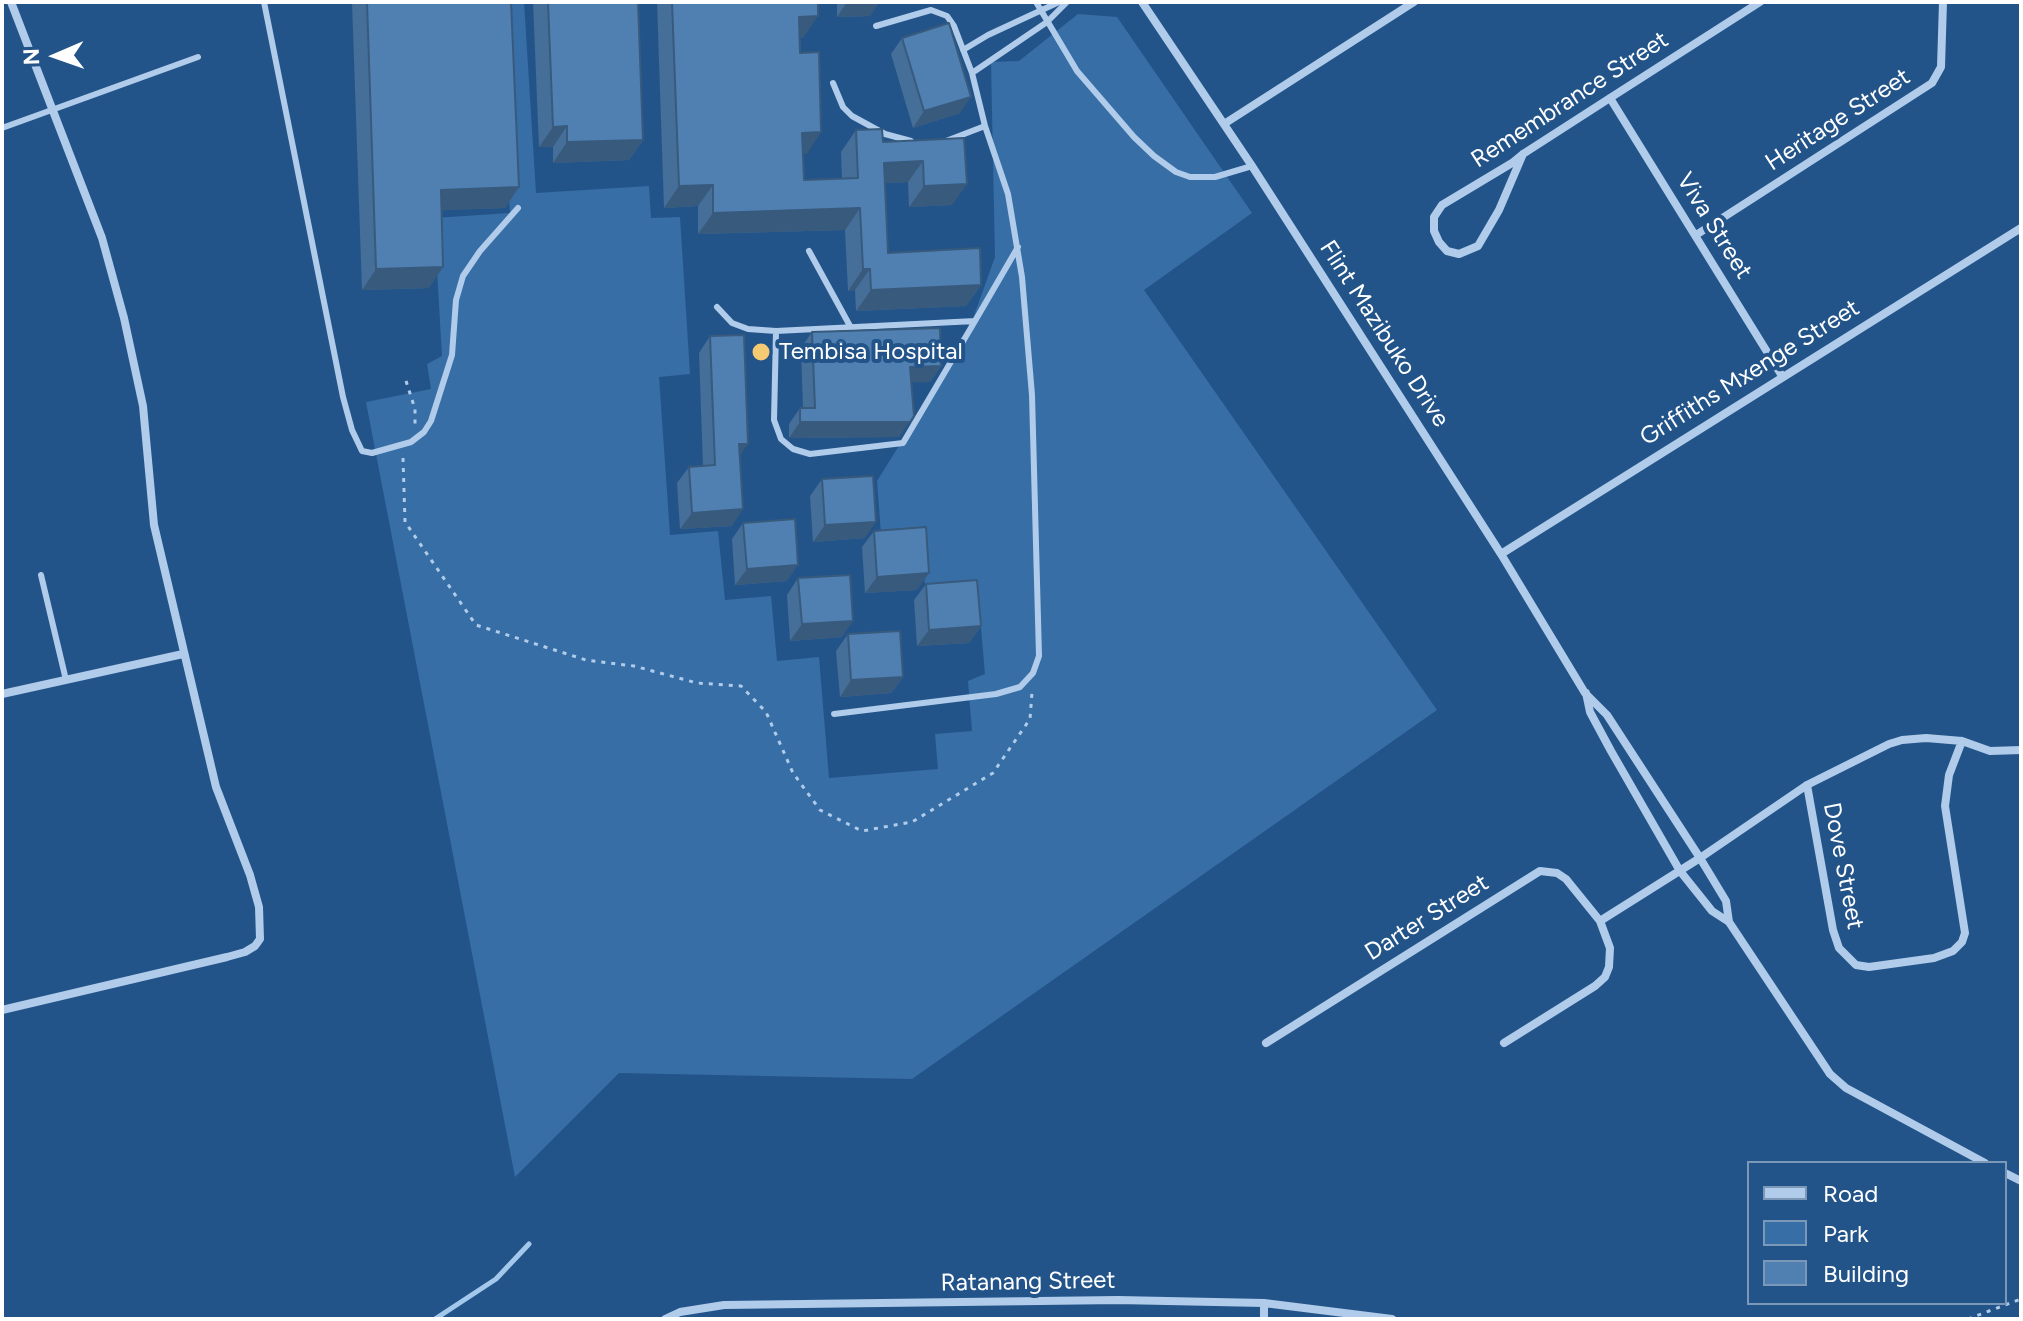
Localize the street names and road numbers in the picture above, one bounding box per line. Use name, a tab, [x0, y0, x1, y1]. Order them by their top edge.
street label: Remembrance Street	[1466, 26, 1674, 174]
street label: Heritage Street	[1760, 63, 1916, 177]
street label: Viva Street	[1670, 168, 1758, 284]
street label: Flint Mazibuko Drive	[1313, 235, 1455, 433]
street label: Griffiths Mxenge Street	[1635, 294, 1865, 452]
street label: Dove Street	[1817, 800, 1869, 932]
street label: Darter Street	[1360, 869, 1494, 967]
street label: Ratanang Street	[940, 1266, 1116, 1298]

